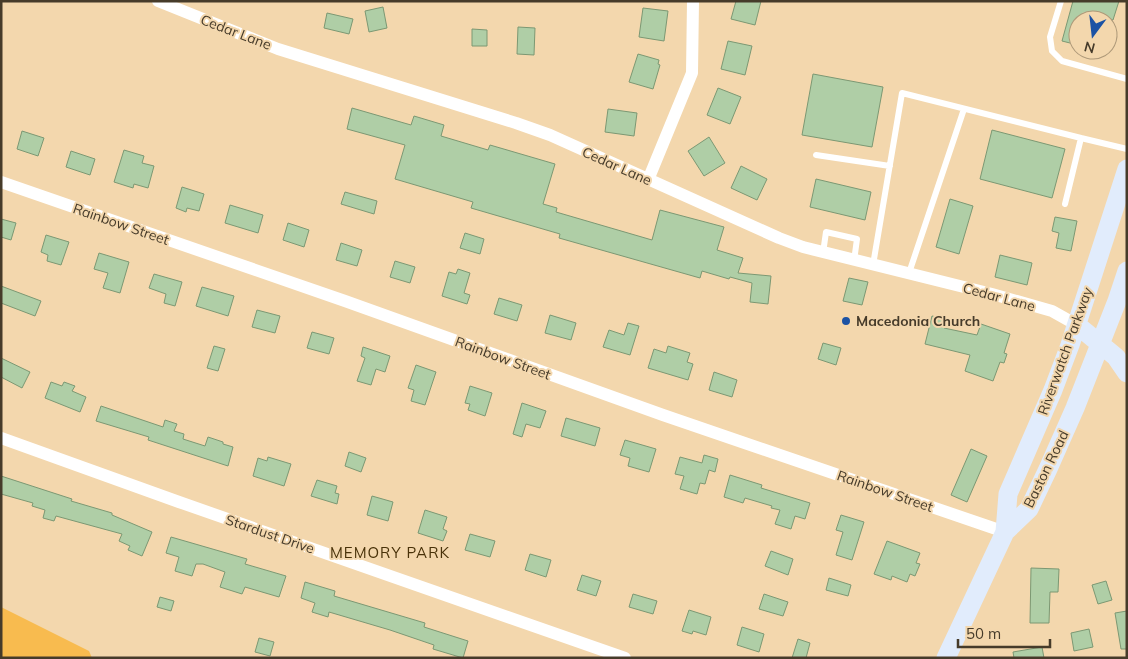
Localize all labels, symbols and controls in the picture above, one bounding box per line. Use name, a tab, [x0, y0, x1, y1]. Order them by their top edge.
street label: Cedar Lane	[198, 10, 274, 54]
north arrow	[1068, 10, 1118, 60]
text: N	[1082, 37, 1097, 58]
street label: Cedar Lane	[579, 143, 655, 189]
street label: Rainbow Street	[71, 199, 171, 249]
street label: Cedar Lane	[961, 279, 1037, 315]
street label: Riverwatch Parkway	[1034, 284, 1097, 417]
place label: Macedonia Church	[856, 312, 980, 330]
marker: Macedonia Church	[840, 315, 852, 327]
street label: Rainbow Street	[453, 332, 553, 384]
street label: Baston Road	[1020, 427, 1072, 511]
street label: Rainbow Street	[835, 466, 935, 516]
street label: Stardust Drive	[223, 510, 317, 558]
district label: MEMORY PARK	[330, 543, 450, 562]
scale bar	[958, 616, 1050, 648]
text: 50 m	[966, 624, 1001, 643]

